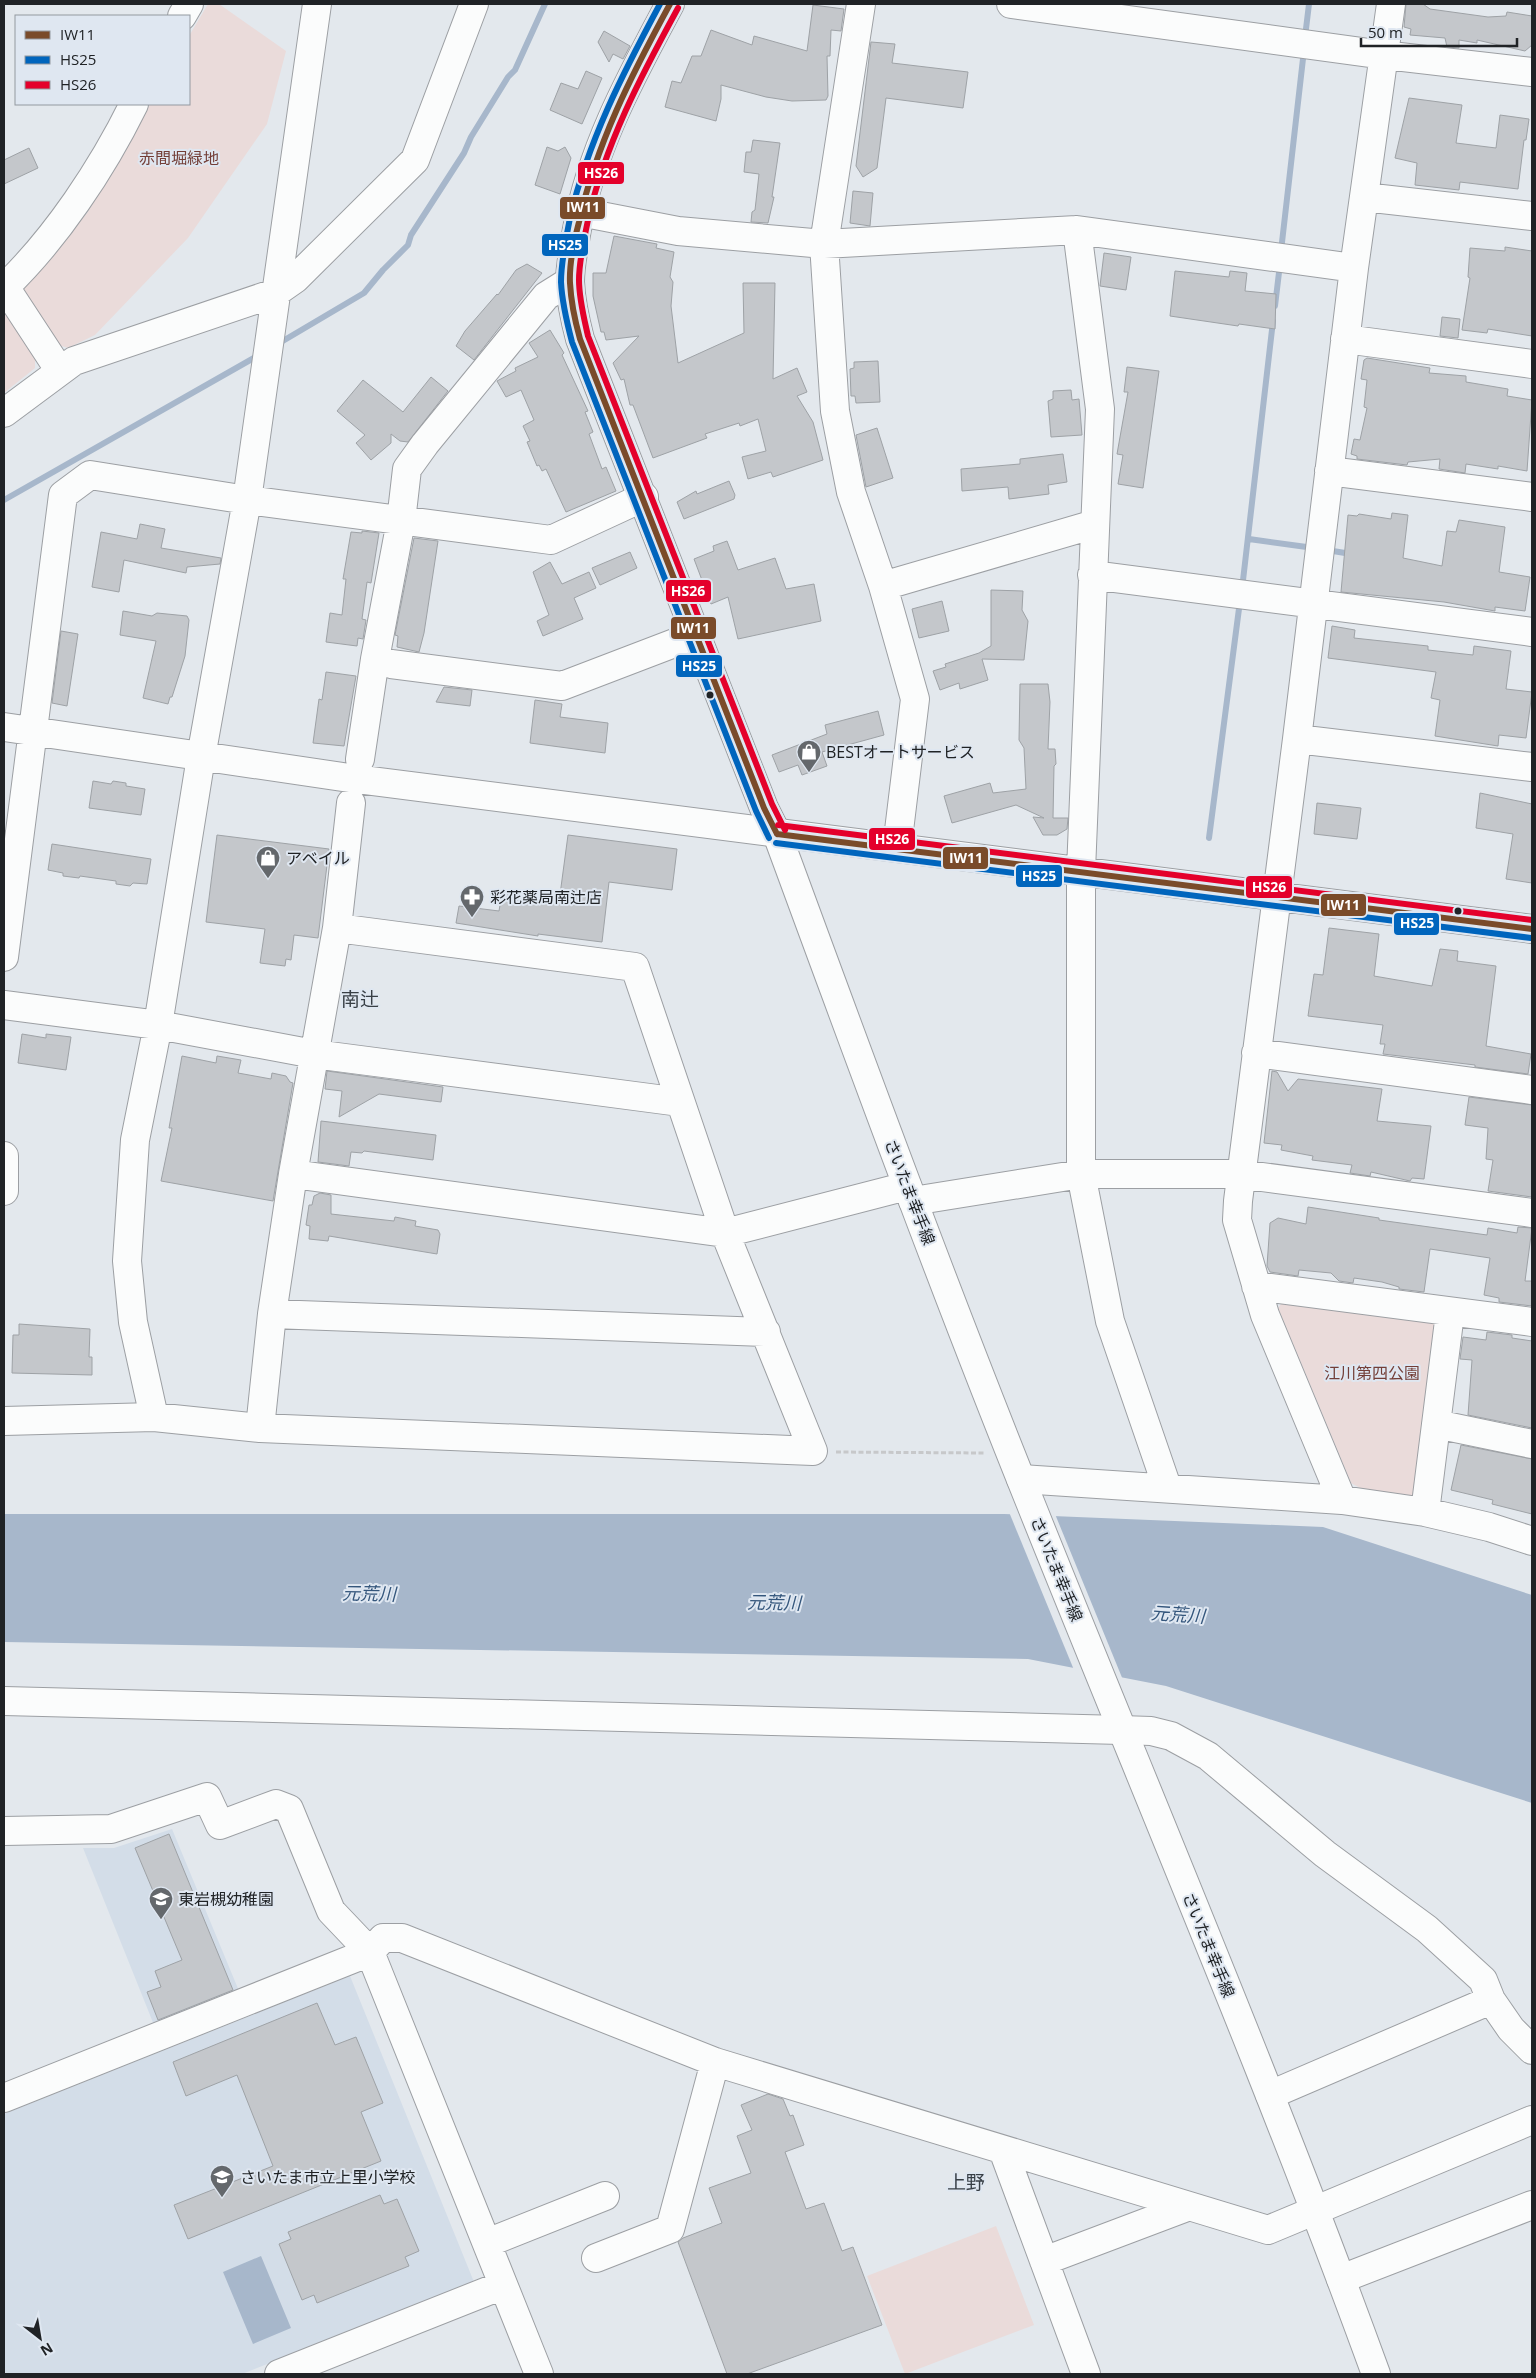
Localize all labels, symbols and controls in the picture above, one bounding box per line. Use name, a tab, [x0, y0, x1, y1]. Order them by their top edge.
legend	[15, 15, 190, 105]
scale bar	[1361, 15, 1517, 47]
text: 50 m	[1368, 22, 1403, 42]
text: IW11	[60, 24, 95, 44]
text: HS25	[60, 49, 96, 69]
text: HS26	[60, 74, 96, 94]
park label: 赤間堀緑地	[139, 147, 219, 169]
line badge: HS26	[577, 161, 625, 185]
text: HS26	[584, 163, 618, 182]
line badge: IW11	[559, 196, 606, 220]
text: IW11	[566, 197, 600, 216]
line badge: HS25	[541, 233, 589, 257]
text: HS25	[548, 235, 582, 254]
line badge: HS26	[665, 579, 712, 603]
text: HS26	[671, 581, 705, 600]
line badge: IW11	[670, 616, 717, 640]
text: IW11	[676, 618, 710, 637]
line badge: HS25	[675, 654, 723, 678]
text: HS25	[682, 656, 716, 675]
unlabelled marker	[705, 690, 715, 700]
shop icon: BESTオートサービス	[796, 739, 822, 773]
place label: BESTオートサービス	[826, 741, 975, 763]
line badge: HS26	[868, 827, 916, 851]
text: HS26	[875, 829, 909, 848]
shop icon: アベイル	[255, 845, 281, 879]
line badge: IW11	[942, 846, 989, 870]
place label: アベイル	[286, 847, 350, 869]
text: IW11	[949, 848, 983, 867]
line badge: HS25	[1015, 864, 1063, 888]
text: HS25	[1022, 866, 1056, 885]
line badge: HS26	[1245, 875, 1293, 899]
text: HS26	[1252, 877, 1286, 896]
pharmacy icon: 彩花薬局南辻店	[459, 884, 485, 918]
place label: 彩花薬局南辻店	[490, 886, 602, 908]
line badge: IW11	[1320, 893, 1367, 917]
text: IW11	[1326, 895, 1360, 914]
unlabelled marker	[1453, 906, 1463, 916]
line badge: HS25	[1393, 912, 1440, 936]
text: HS25	[1400, 913, 1434, 932]
district label: 南辻	[341, 986, 379, 1012]
street label: さいたま幸手線	[880, 1136, 940, 1248]
park label: 江川第四公園	[1324, 1362, 1420, 1384]
street label: さいたま幸手線	[1026, 1513, 1088, 1625]
water label: 元荒川	[342, 1581, 398, 1606]
water label: 元荒川	[747, 1590, 803, 1615]
water label: 元荒川	[1150, 1600, 1208, 1628]
school or university icon: 東岩槻幼稚園	[148, 1886, 174, 1920]
place label: 東岩槻幼稚園	[178, 1888, 274, 1910]
street label: さいたま幸手線	[1178, 1889, 1240, 2001]
school or university icon: さいたま市立上里小学校	[209, 2164, 235, 2198]
place label: さいたま市立上里小学校	[240, 2166, 416, 2188]
district label: 上野	[947, 2169, 985, 2195]
north arrow	[15, 2313, 65, 2363]
text: N	[37, 2338, 57, 2361]

